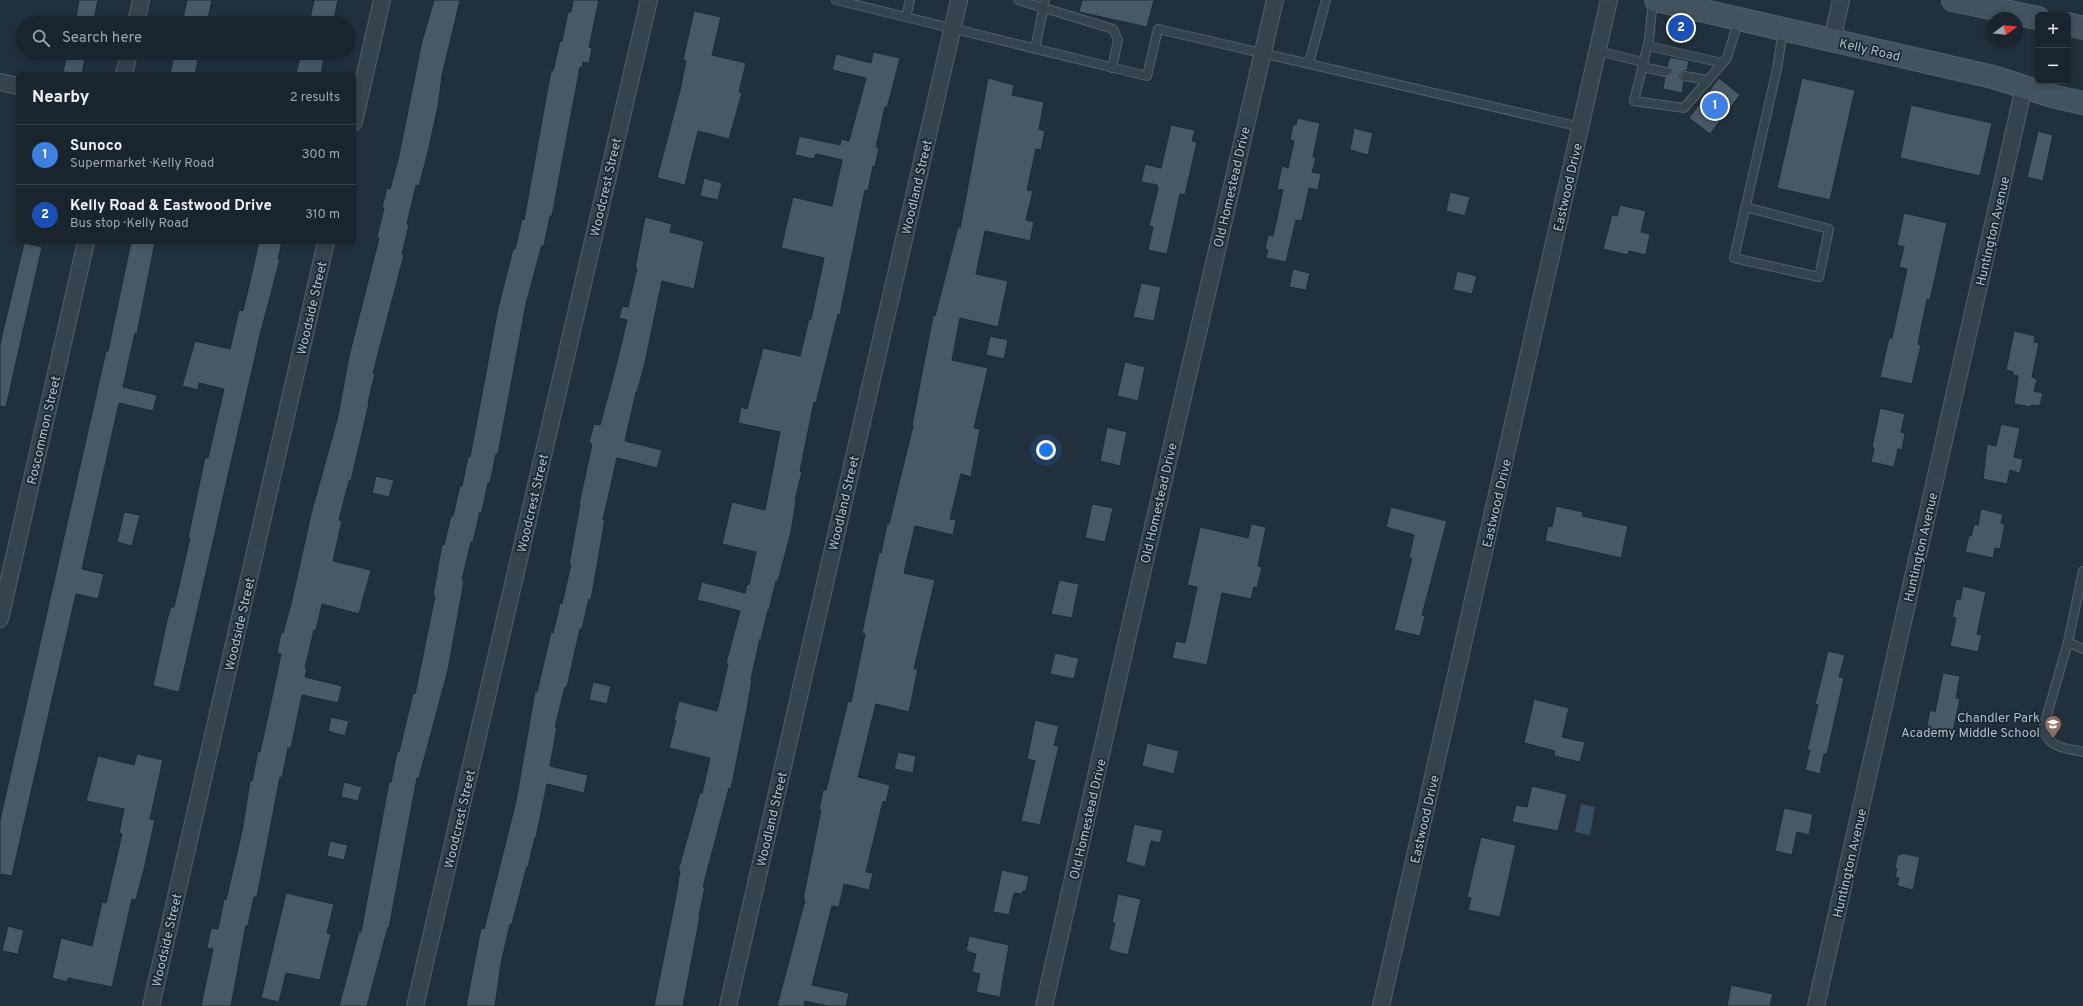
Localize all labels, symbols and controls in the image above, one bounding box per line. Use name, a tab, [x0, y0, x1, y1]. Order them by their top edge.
north arrow	[1987, 12, 2023, 48]
map controls	[2035, 12, 2071, 84]
button: +	[2035, 12, 2071, 48]
pin: 2	[1668, 13, 1694, 43]
search box	[16, 16, 356, 60]
icon: search	[30, 27, 52, 49]
text: Search here	[62, 29, 142, 48]
street label: Kelly Road	[1837, 36, 1902, 66]
button: −	[2035, 48, 2071, 84]
text: Nearby	[32, 87, 89, 109]
text: 2 results	[290, 90, 340, 106]
pin: 1	[1702, 91, 1728, 121]
street label: Old Homestead Drive	[1211, 125, 1255, 249]
street label: Woodcrest Street	[588, 136, 626, 238]
text: Sunoco	[70, 137, 122, 156]
street label: Woodland Street	[899, 138, 937, 236]
street label: Eastwood Drive	[1551, 142, 1587, 233]
text: 1	[42, 147, 48, 163]
text: 300 m	[302, 147, 340, 163]
text: Supermarket · Kelly Road	[70, 156, 214, 172]
street label: Huntington Avenue	[1974, 175, 2014, 288]
text: Kelly Road & Eastwood Drive	[70, 197, 272, 216]
text: 2	[41, 207, 49, 223]
text: 310 m	[305, 207, 340, 223]
text: Bus stop · Kelly Road	[70, 216, 188, 232]
street label: Woodside Street	[294, 260, 331, 357]
street label: Roscommon Street	[25, 375, 65, 486]
your location	[1036, 440, 1056, 460]
street label: Old Homestead Drive	[1138, 441, 1182, 565]
street label: Woodcrest Street	[515, 452, 553, 554]
street label: Woodland Street	[826, 454, 864, 552]
street label: Eastwood Drive	[1480, 458, 1516, 549]
street label: Huntington Avenue	[1902, 491, 1942, 604]
street label: Woodside Street	[222, 576, 259, 673]
place label: Chandler Park Academy Middle School	[1901, 711, 2040, 742]
school or university icon: Chandler Park Academy Middle School	[2043, 714, 2063, 739]
street label: Old Homestead Drive	[1067, 757, 1111, 881]
street label: Woodcrest Street	[442, 768, 480, 870]
street label: Woodland Street	[754, 770, 792, 868]
street label: Eastwood Drive	[1408, 774, 1444, 865]
street label: Huntington Avenue	[1831, 807, 1871, 920]
street label: Woodside Street	[149, 892, 186, 989]

